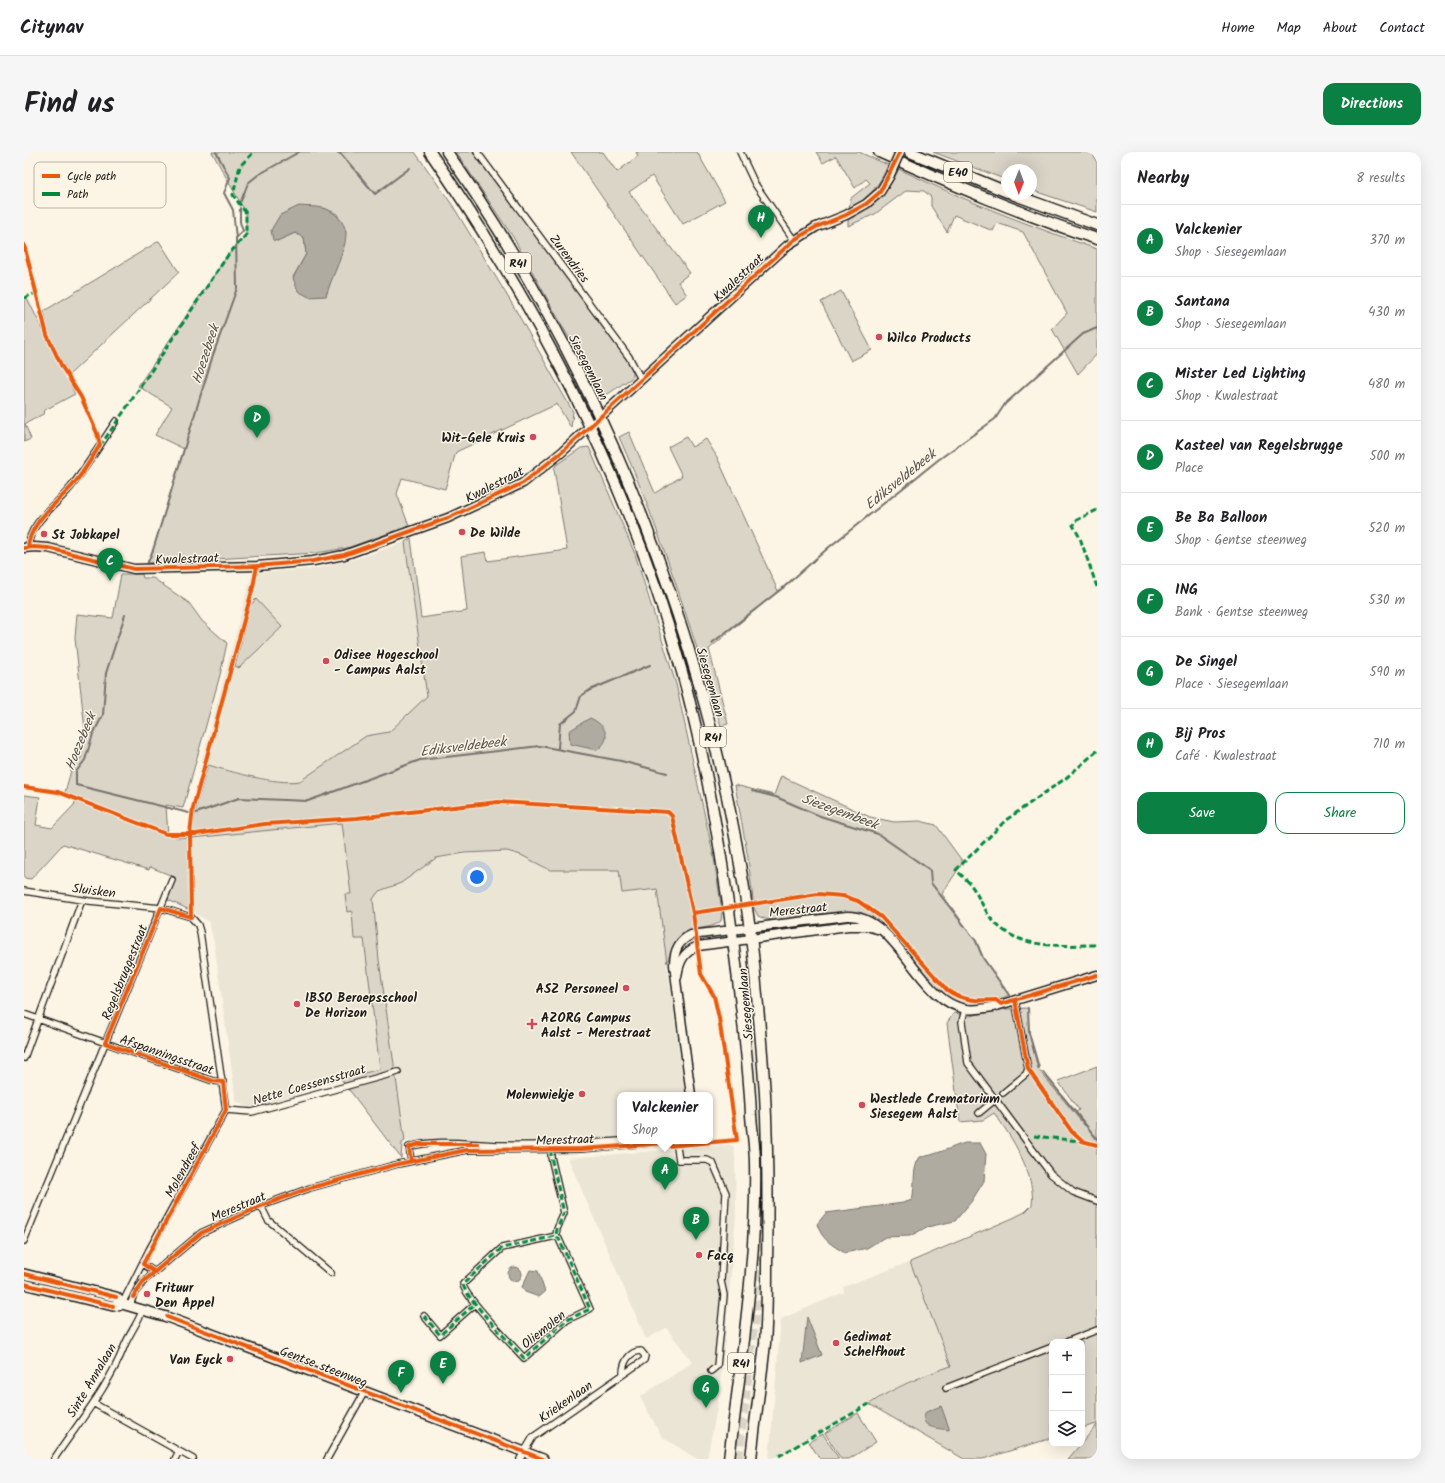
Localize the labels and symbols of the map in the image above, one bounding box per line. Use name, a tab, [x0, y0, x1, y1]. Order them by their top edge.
legend	[34, 162, 166, 208]
road number: E40	[944, 162, 972, 182]
north arrow	[1001, 164, 1037, 200]
text: Cycle path	[67, 168, 116, 186]
text: Path	[67, 186, 88, 204]
pin: H	[748, 205, 774, 238]
street label: Zurendries	[543, 230, 595, 288]
street label: Kwalestraat	[709, 248, 770, 307]
road number: R41	[505, 253, 531, 273]
water label: Hoezebeek	[186, 320, 227, 387]
place label: Wilco Products	[887, 328, 971, 349]
street label: Siesegemlaan	[562, 331, 613, 405]
marker: Wilco Products	[874, 332, 884, 342]
pin: D	[244, 405, 270, 438]
place label: Wit-Gele Kruis	[441, 428, 525, 449]
marker: Wit-Gele Kruis	[528, 432, 538, 442]
water label: Ediksveldebeek	[860, 442, 943, 516]
street label: Kwalestraat	[462, 461, 529, 509]
place label: De Wilde	[470, 523, 521, 544]
place label: St Jobkapel	[52, 525, 120, 546]
marker: De Wilde	[457, 527, 467, 537]
marker: St Jobkapel	[39, 529, 49, 539]
pin: C	[97, 548, 123, 581]
street label: Kwalestraat	[155, 548, 220, 571]
place label: Odisee Hogeschool - Campus Aalst	[334, 645, 439, 681]
street label: Siesegemlaan	[690, 645, 730, 720]
marker: Odisee Hogeschool - Campus Aalst	[321, 656, 331, 666]
water label: Hoezebeek	[59, 707, 103, 774]
road number: R41	[700, 727, 726, 747]
water label: Ediksveldebeek	[419, 731, 510, 763]
water label: Siezegembeek	[798, 788, 883, 837]
your location	[467, 867, 487, 887]
street label: Sluisken	[71, 878, 117, 905]
street label: Merestraat	[768, 897, 829, 924]
street label: Regelsbruggestraat	[97, 921, 155, 1024]
street label: Siesegemlaan	[733, 967, 760, 1041]
place label: ASZ Personeel	[536, 979, 619, 1000]
marker: ASZ Personeel	[621, 983, 631, 993]
place label: IBSO Beroepsschool De Horizon	[305, 988, 417, 1024]
marker: IBSO Beroepsschool De Horizon	[292, 999, 302, 1009]
place label: AZORG Campus Aalst - Merestraat	[541, 1008, 651, 1044]
marker: AZORG Campus Aalst - Merestraat	[526, 1018, 538, 1030]
street label: Afspanningsstraat	[117, 1029, 217, 1082]
street label: Nette Coessensstraat	[250, 1059, 369, 1112]
place label: Molenwiekje	[506, 1085, 575, 1106]
marker: Molenwiekje	[577, 1089, 587, 1099]
place label: Westlede Crematorium Siesegem Aalst	[870, 1089, 1000, 1125]
marker: Westlede Crematorium Siesegem Aalst	[857, 1100, 867, 1110]
street label: Merestraat	[536, 1129, 596, 1152]
street label: Molendreef	[160, 1139, 207, 1202]
pin: A	[652, 1157, 678, 1190]
street label: Merestraat	[208, 1186, 270, 1228]
pin: B	[683, 1207, 709, 1240]
place label: Facq	[707, 1246, 734, 1267]
marker: Facq	[694, 1250, 704, 1260]
place label: Frituur Den Appel	[155, 1278, 215, 1314]
marker: Frituur Den Appel	[142, 1289, 152, 1299]
street label: Oliemolen	[517, 1306, 571, 1355]
place label: Gedimat Schelfhout	[844, 1327, 906, 1363]
marker: Gedimat Schelfhout	[831, 1338, 841, 1348]
street label: Sinte Annalaan	[62, 1340, 123, 1422]
street label: Gentse steenweg	[277, 1341, 370, 1394]
place label: Van Eyck	[170, 1350, 223, 1371]
pin: E	[430, 1351, 456, 1384]
road number: R41	[728, 1353, 754, 1373]
marker: Van Eyck	[225, 1354, 235, 1364]
pin: F	[388, 1360, 414, 1393]
pin: G	[693, 1375, 719, 1408]
street label: Kriekenlaan	[534, 1376, 597, 1429]

